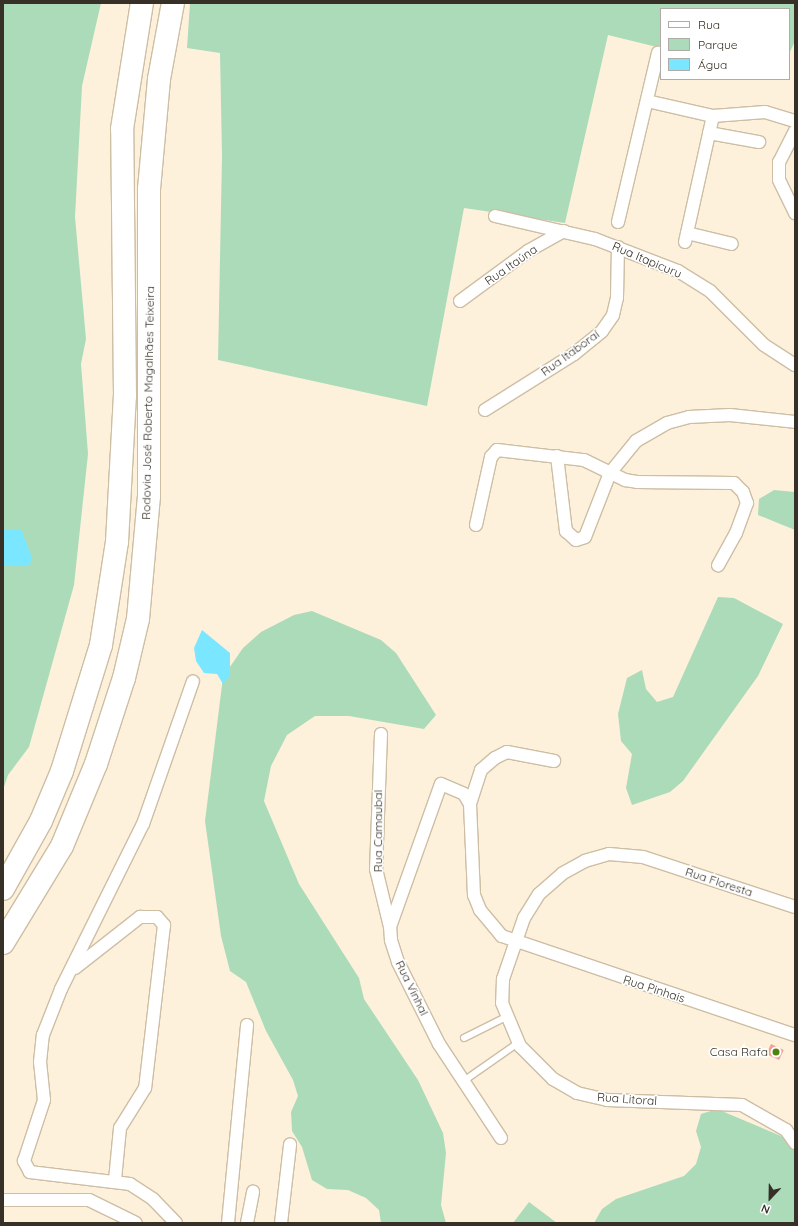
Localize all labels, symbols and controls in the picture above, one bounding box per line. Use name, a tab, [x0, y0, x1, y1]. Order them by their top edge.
legend	[660, 8, 790, 80]
text: Rua	[698, 17, 720, 32]
text: Parque	[698, 37, 738, 52]
text: Água	[698, 57, 727, 72]
street label: Rua Itapicuru	[610, 239, 684, 281]
street label: Rua Itaúna	[482, 242, 540, 288]
street label: Rodovia José Roberto Magalhães Teixeira	[139, 286, 157, 520]
street label: Rua Itaboraí	[538, 327, 602, 379]
street label: Rua Camaubal	[371, 790, 385, 872]
street label: Rua Floresta	[683, 864, 755, 900]
street label: Rua Vinhal	[392, 958, 432, 1018]
street label: Rua Pinhais	[621, 972, 687, 1006]
place label: Casa Rafa	[710, 1045, 768, 1059]
marker: Casa Rafa	[771, 1047, 781, 1057]
street label: Rua Litoral	[597, 1090, 657, 1108]
north arrow	[750, 1178, 790, 1218]
text: N	[759, 1201, 772, 1217]

